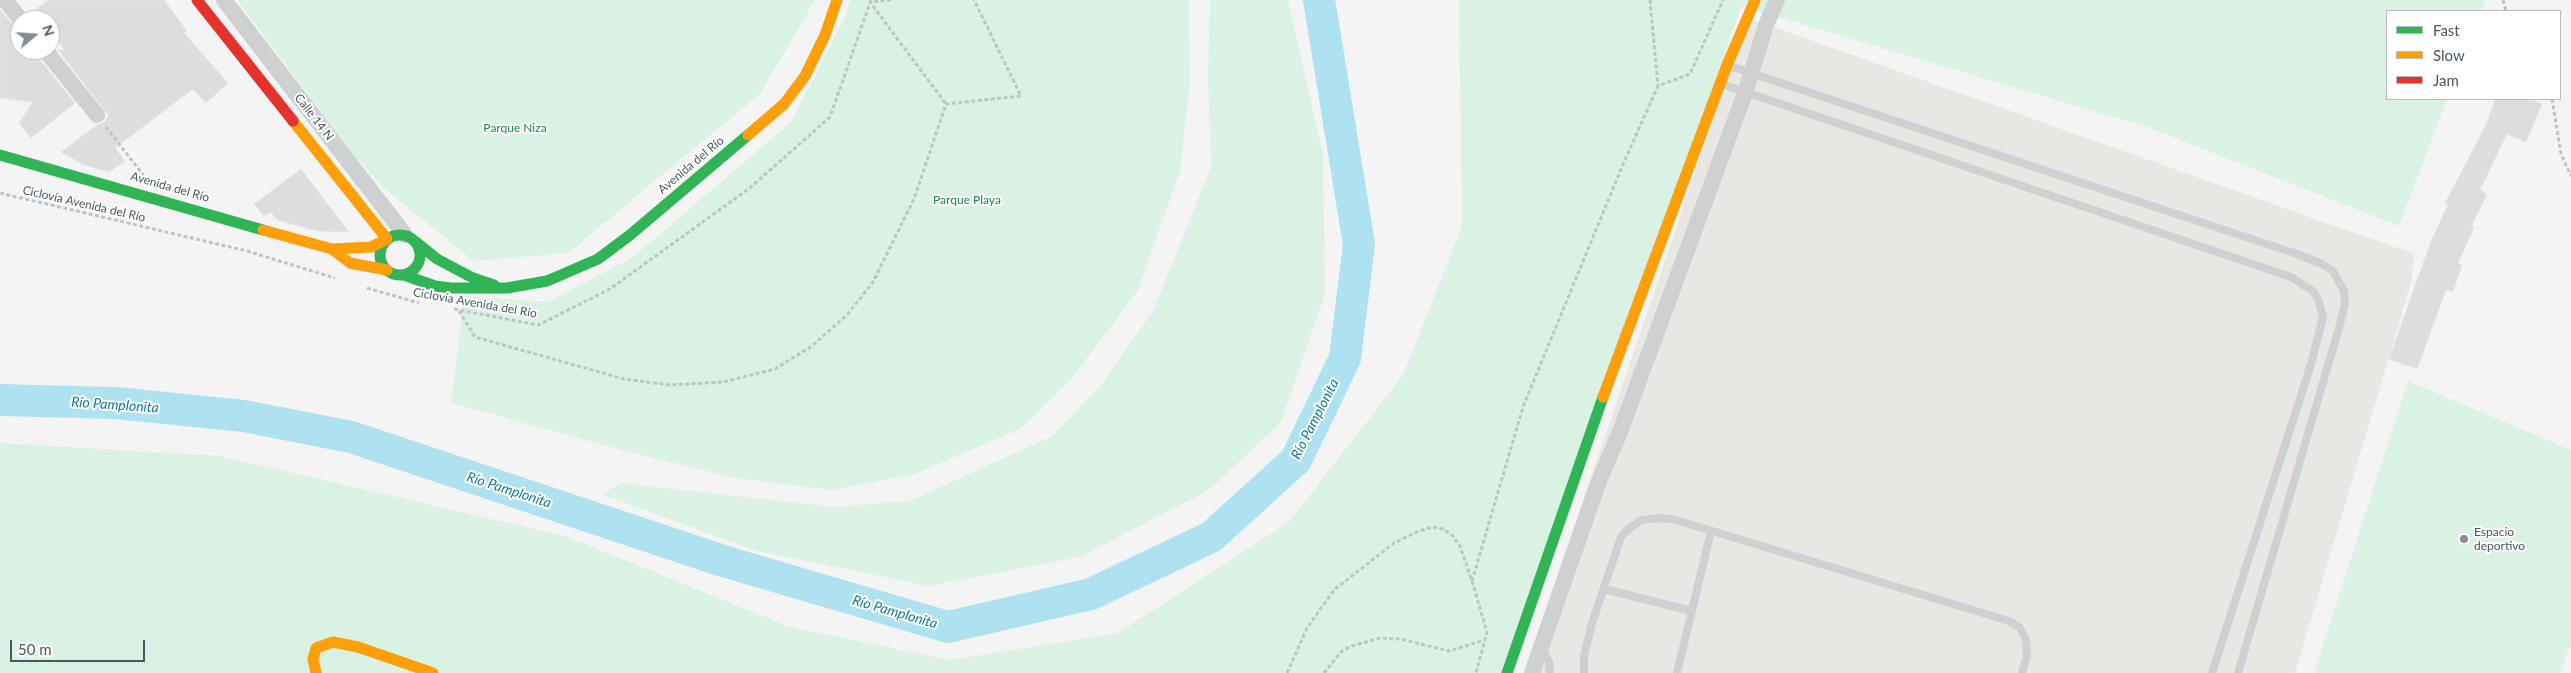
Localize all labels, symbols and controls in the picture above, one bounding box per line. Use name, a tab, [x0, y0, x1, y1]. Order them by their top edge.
north arrow	[10, 10, 60, 60]
legend	[2386, 10, 2561, 100]
text: Fast	[2433, 21, 2460, 39]
text: N	[39, 23, 59, 38]
text: Slow	[2433, 46, 2465, 64]
text: Jam	[2433, 71, 2459, 89]
street label: Calle 14 N	[291, 91, 337, 143]
park label: Parque Niza	[483, 121, 547, 135]
street label: Avenida del Río	[655, 133, 727, 197]
street label: Avenida del Río	[129, 169, 211, 205]
street label: Ciclovía Avenida del Río	[21, 183, 147, 225]
park label: Parque Playa	[933, 193, 1001, 207]
street label: Ciclovía Avenida del Río	[412, 285, 538, 321]
water label: Río Pamplonita	[1288, 376, 1342, 462]
water label: Río Pamplonita	[71, 394, 159, 416]
water label: Río Pamplonita	[465, 468, 553, 512]
place label: Espacio deportivo	[2474, 525, 2525, 553]
marker: Espacio deportivo	[2458, 533, 2470, 545]
water label: Río Pamplonita	[851, 592, 939, 632]
scale bar	[12, 630, 148, 662]
text: 50 m	[18, 640, 52, 658]

